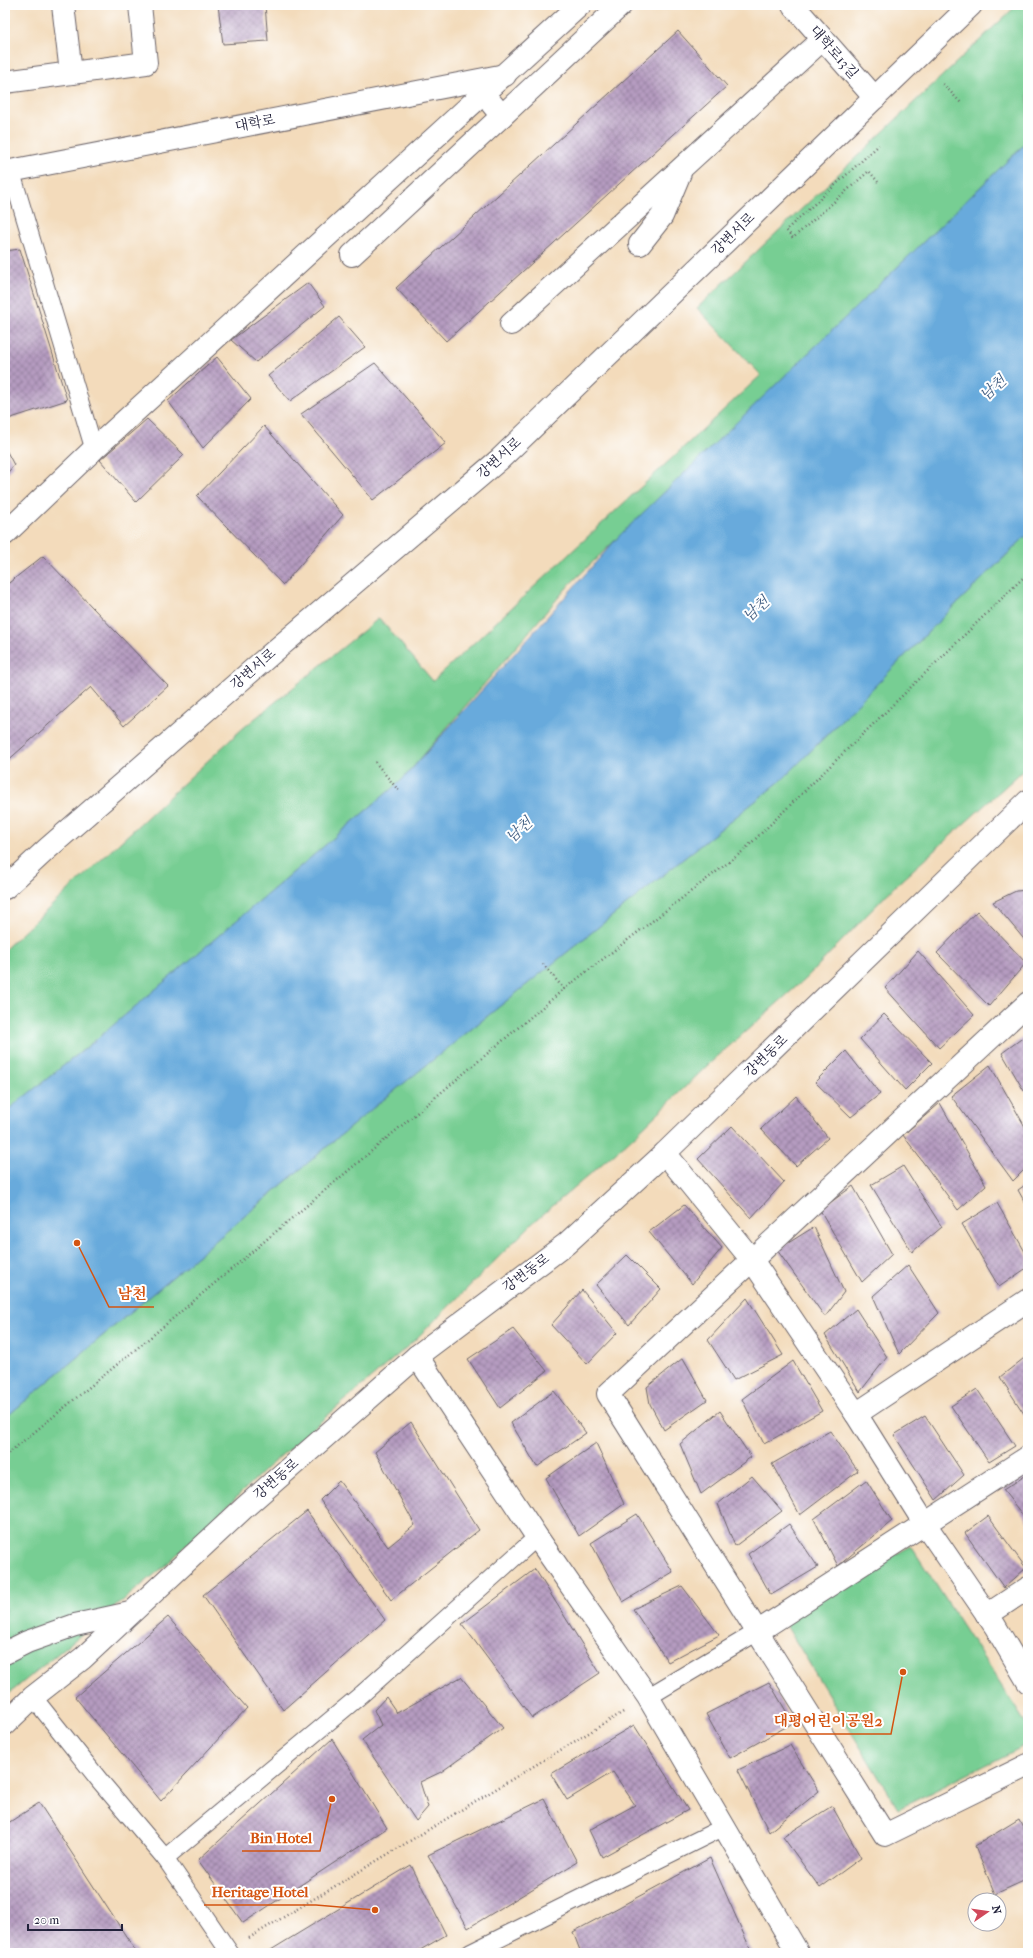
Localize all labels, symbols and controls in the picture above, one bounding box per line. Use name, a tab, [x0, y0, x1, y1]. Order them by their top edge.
street label: 대학로13길	[806, 22, 862, 82]
street label: 대학로	[233, 111, 277, 135]
street label: 강변서로	[708, 209, 759, 259]
water label: 남천	[976, 371, 1011, 404]
street label: 강변서로	[473, 433, 525, 482]
water label: 남천	[739, 592, 774, 625]
street label: 강변서로	[227, 645, 279, 693]
water label: 남천	[502, 813, 537, 846]
street label: 강변동로	[741, 1031, 792, 1081]
street label: 강변동로	[499, 1250, 553, 1296]
callout: 남천	[109, 1280, 154, 1307]
text: 남천	[118, 1285, 146, 1303]
street label: 강변동로	[250, 1455, 302, 1503]
callout: 대평어린이공원2	[766, 1707, 891, 1734]
text: 대평어린이공원2	[773, 1712, 883, 1730]
callout: Bin Hotel	[242, 1824, 320, 1851]
text: Bin Hotel	[250, 1829, 313, 1847]
callout: Heritage Hotel	[204, 1878, 316, 1905]
text: Heritage Hotel	[212, 1883, 309, 1901]
north arrow	[967, 1892, 1007, 1932]
text: N	[989, 1904, 1004, 1916]
scale bar	[28, 1906, 122, 1932]
text: 20 m	[34, 1913, 59, 1927]

